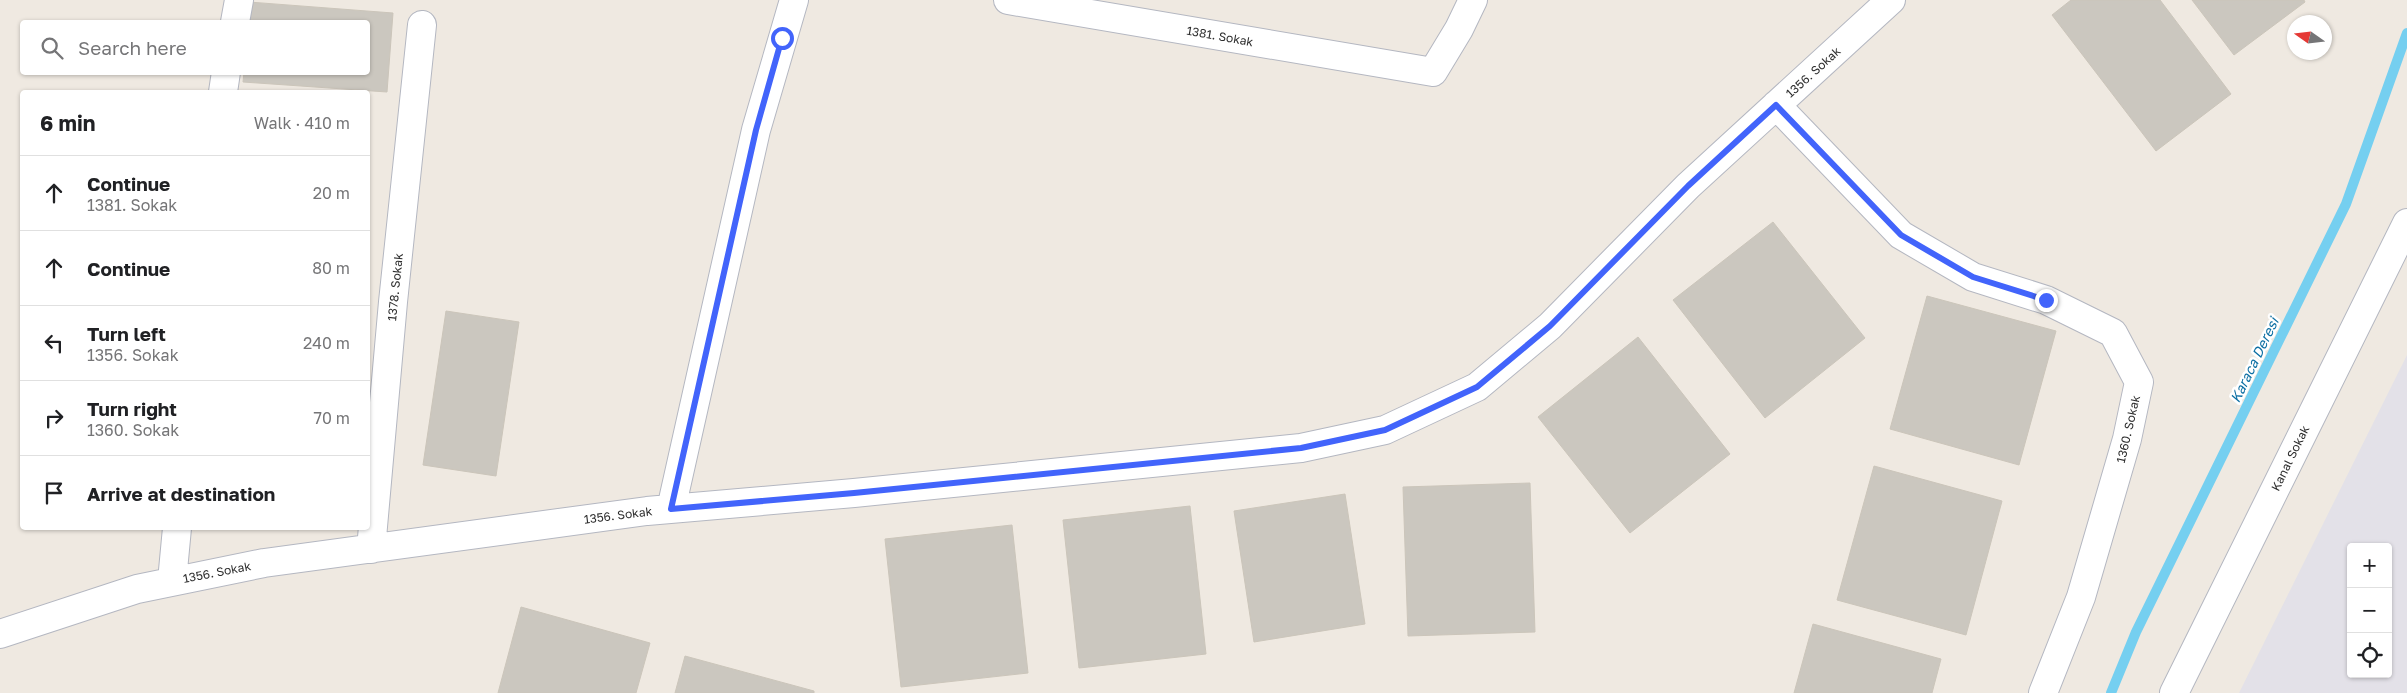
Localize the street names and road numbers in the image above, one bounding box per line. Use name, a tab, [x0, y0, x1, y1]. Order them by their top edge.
street label: 1381. Sokak	[1185, 23, 1255, 49]
street label: 1356. Sokak	[1782, 43, 1844, 101]
street label: 1378. Sokak	[384, 252, 406, 322]
street label: 1360. Sokak	[2113, 393, 2143, 464]
street label: Kanal Sokak	[2268, 423, 2312, 493]
street label: 1356. Sokak	[583, 503, 653, 527]
street label: 1356. Sokak	[182, 558, 252, 586]

